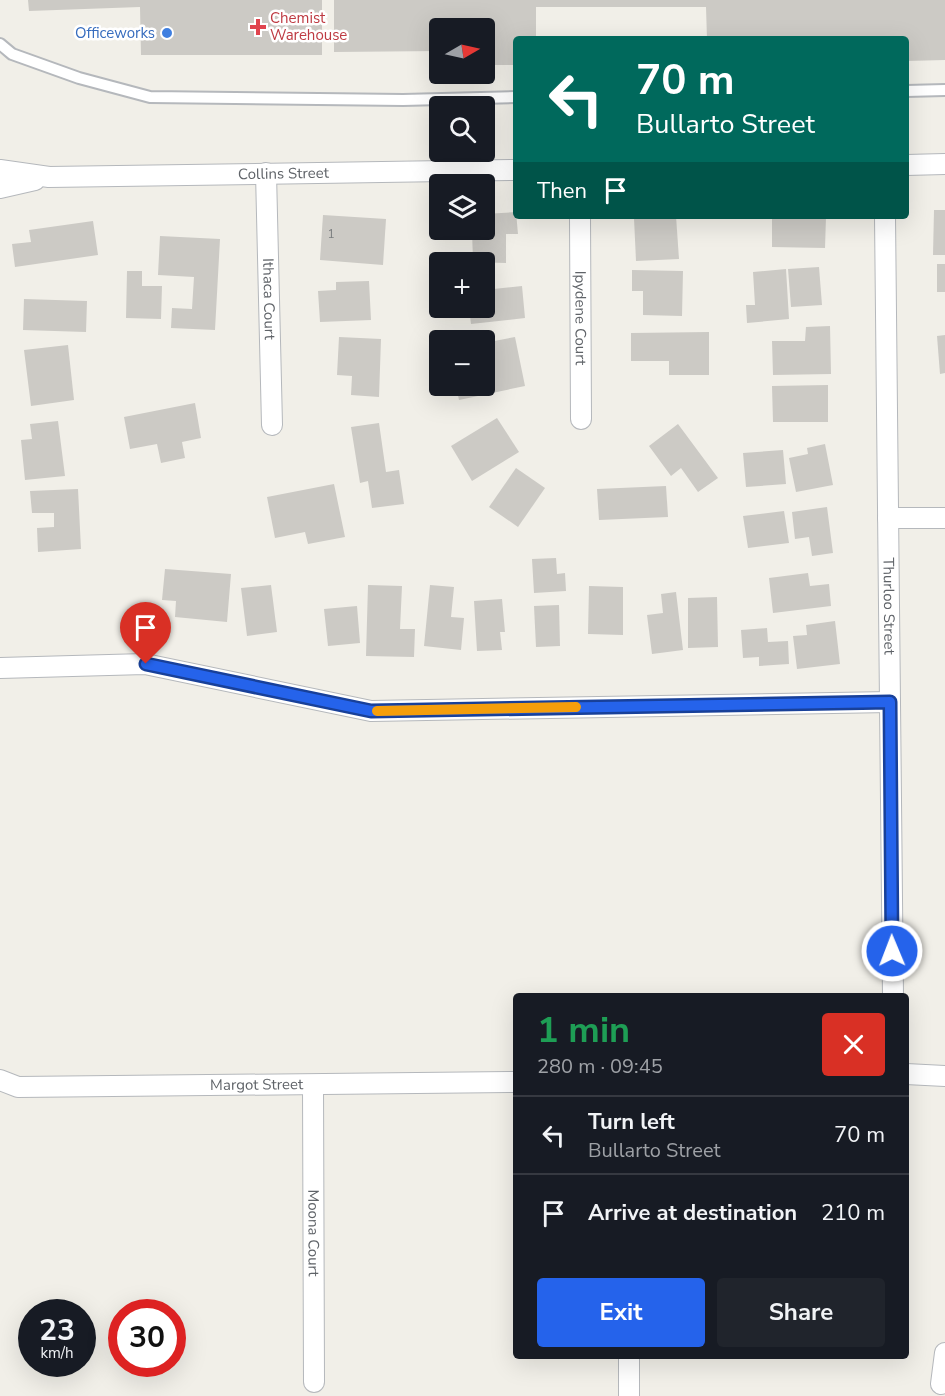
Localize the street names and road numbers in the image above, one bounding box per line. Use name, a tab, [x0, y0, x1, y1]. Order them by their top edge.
street label: Collins Street	[238, 163, 330, 184]
street label: Ithaca Court	[258, 258, 280, 341]
street label: Ipydene Court	[570, 271, 591, 366]
street label: Thurloo Street	[879, 557, 900, 655]
street label: Margot Street	[210, 1074, 304, 1095]
street label: Moona Court	[303, 1189, 324, 1277]

